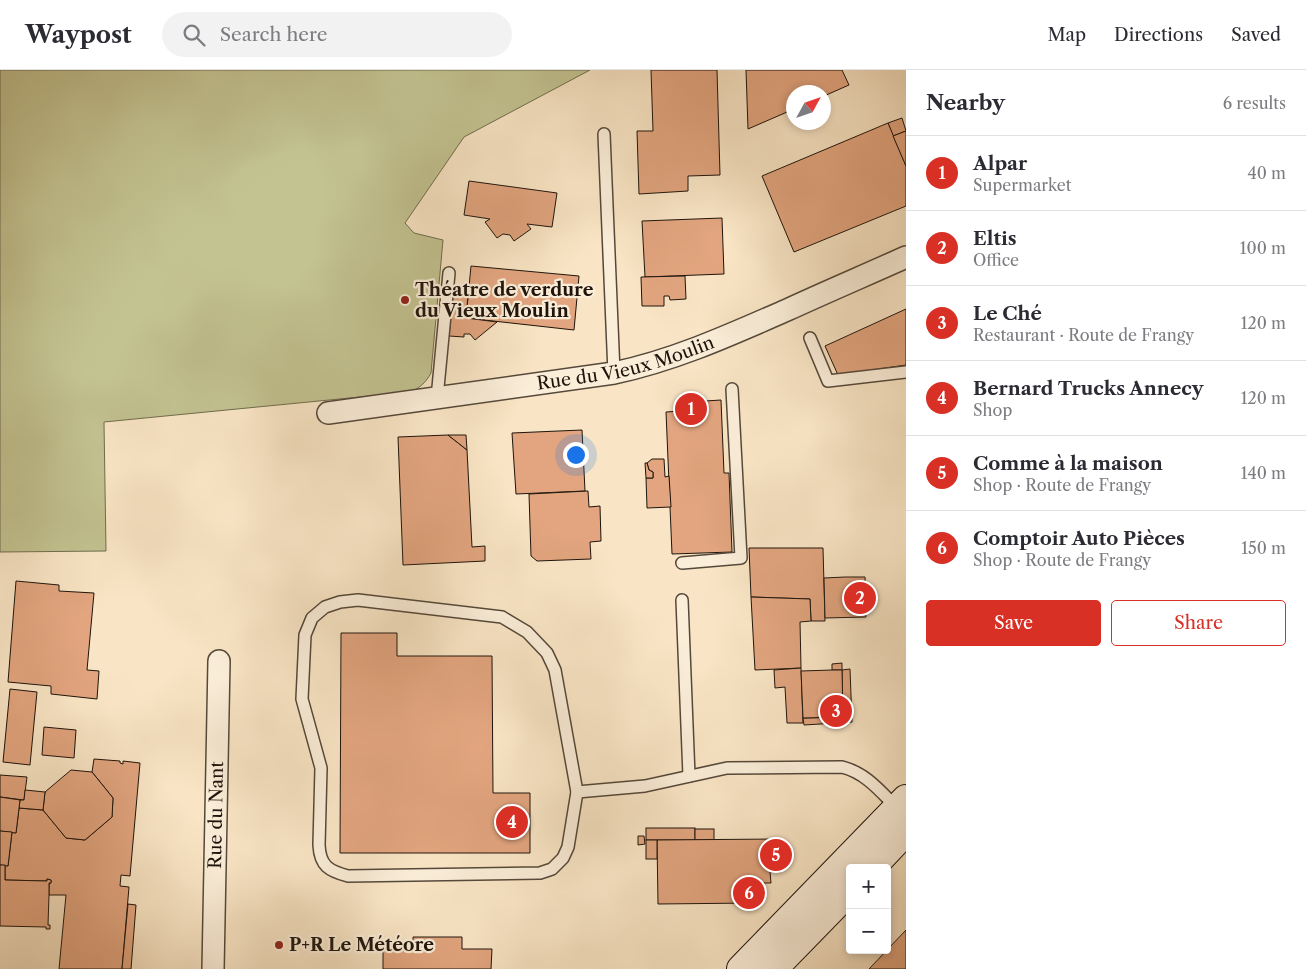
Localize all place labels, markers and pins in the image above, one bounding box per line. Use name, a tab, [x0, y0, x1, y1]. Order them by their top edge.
place label: Théatre de verdure du Vieux Moulin	[415, 279, 594, 322]
marker: Théatre de verdure du Vieux Moulin	[399, 294, 411, 306]
pin: 1	[675, 390, 707, 428]
pin: 2	[844, 579, 876, 617]
pin: 3	[820, 692, 852, 730]
pin: 4	[496, 803, 528, 841]
pin: 5	[760, 836, 792, 874]
pin: 6	[733, 874, 765, 912]
place label: P+R Le Météore	[289, 934, 434, 956]
marker: P+R Le Météore	[273, 939, 285, 951]

